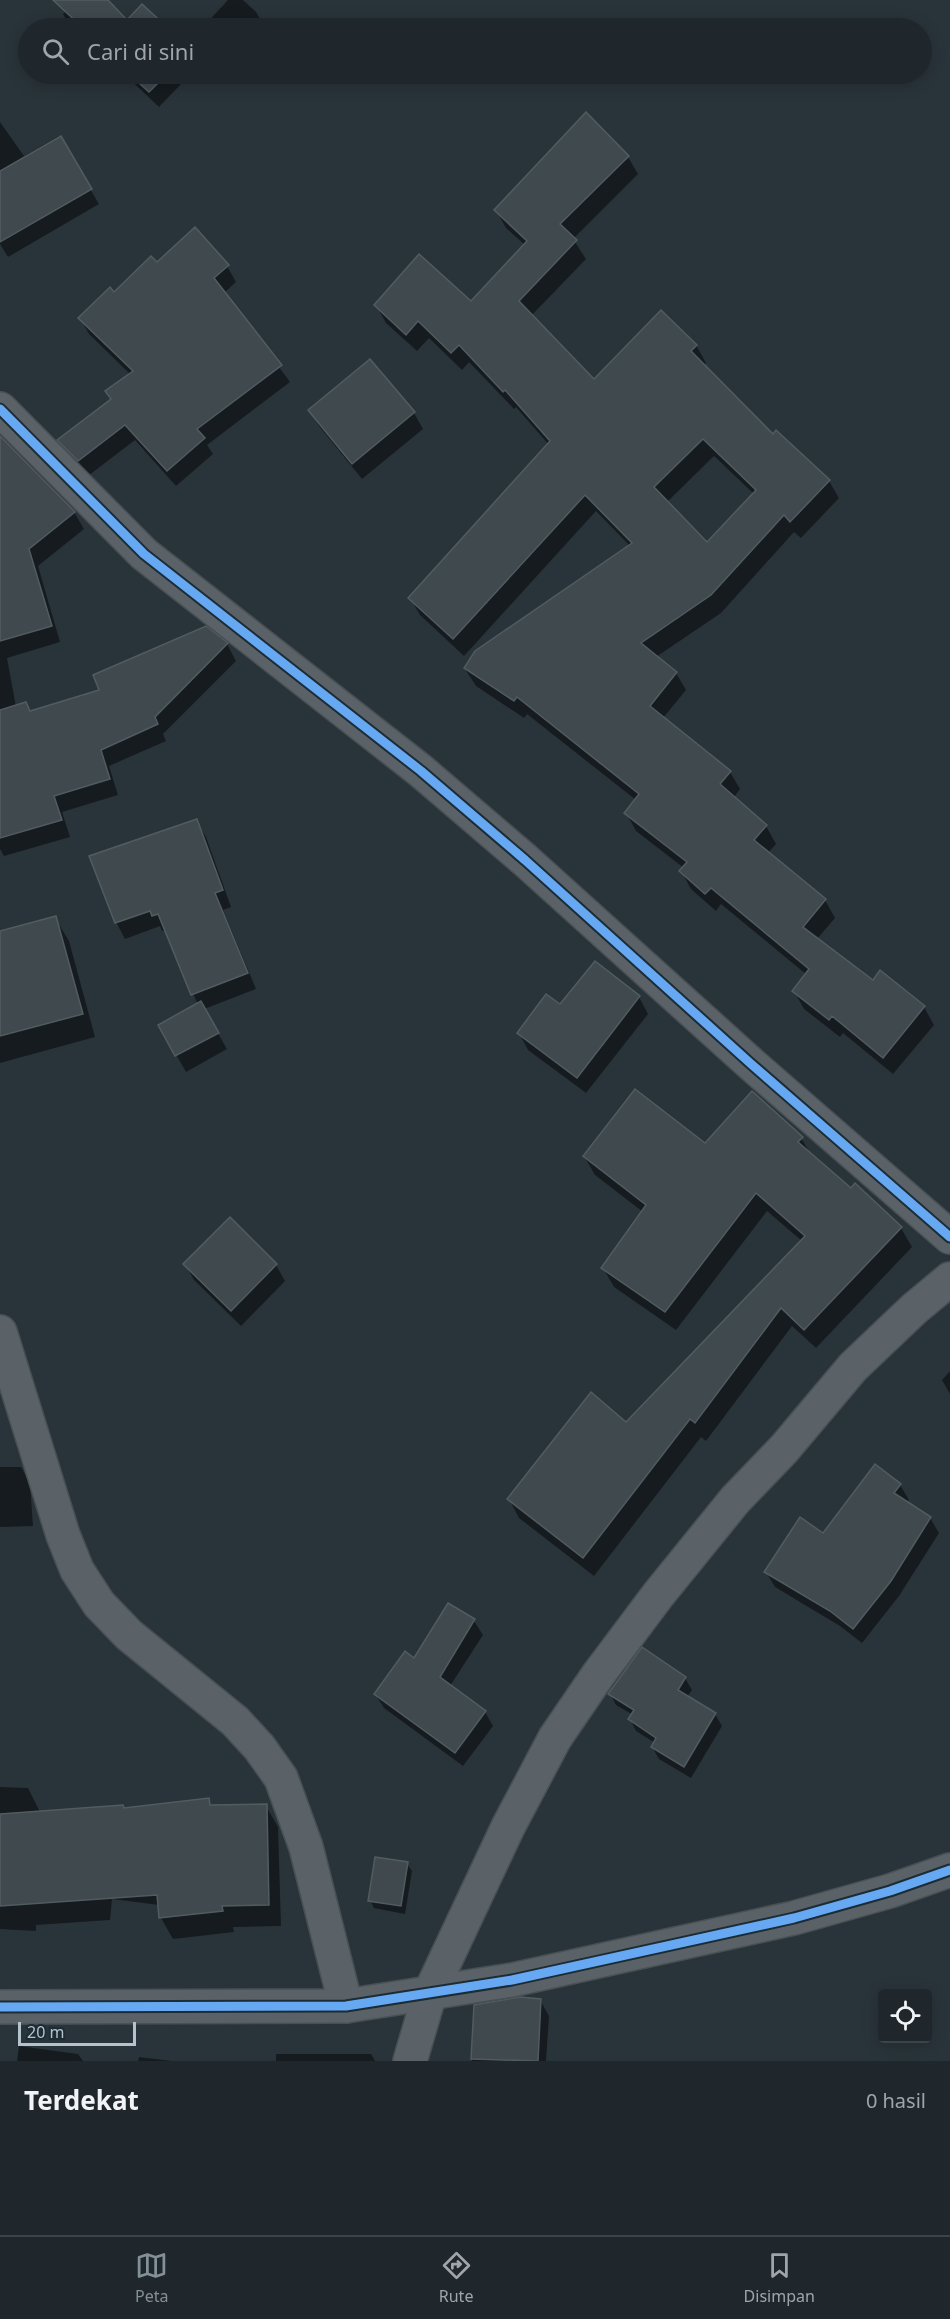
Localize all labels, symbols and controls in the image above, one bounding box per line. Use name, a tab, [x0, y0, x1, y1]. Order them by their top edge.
search box	[18, 18, 932, 84]
icon: search	[39, 35, 72, 68]
text: Cari di sini	[87, 36, 194, 66]
map controls	[878, 1989, 932, 2043]
button: locate	[878, 1989, 932, 2043]
scale bar	[18, 2019, 136, 2046]
text: 20 m	[27, 2021, 64, 2043]
text: Terdekat	[24, 2082, 139, 2118]
text: 0 hasil	[866, 2087, 926, 2114]
tab: Peta	[135, 2249, 169, 2307]
tab: Rute	[439, 2249, 473, 2307]
tab: Disimpan	[744, 2249, 815, 2307]

